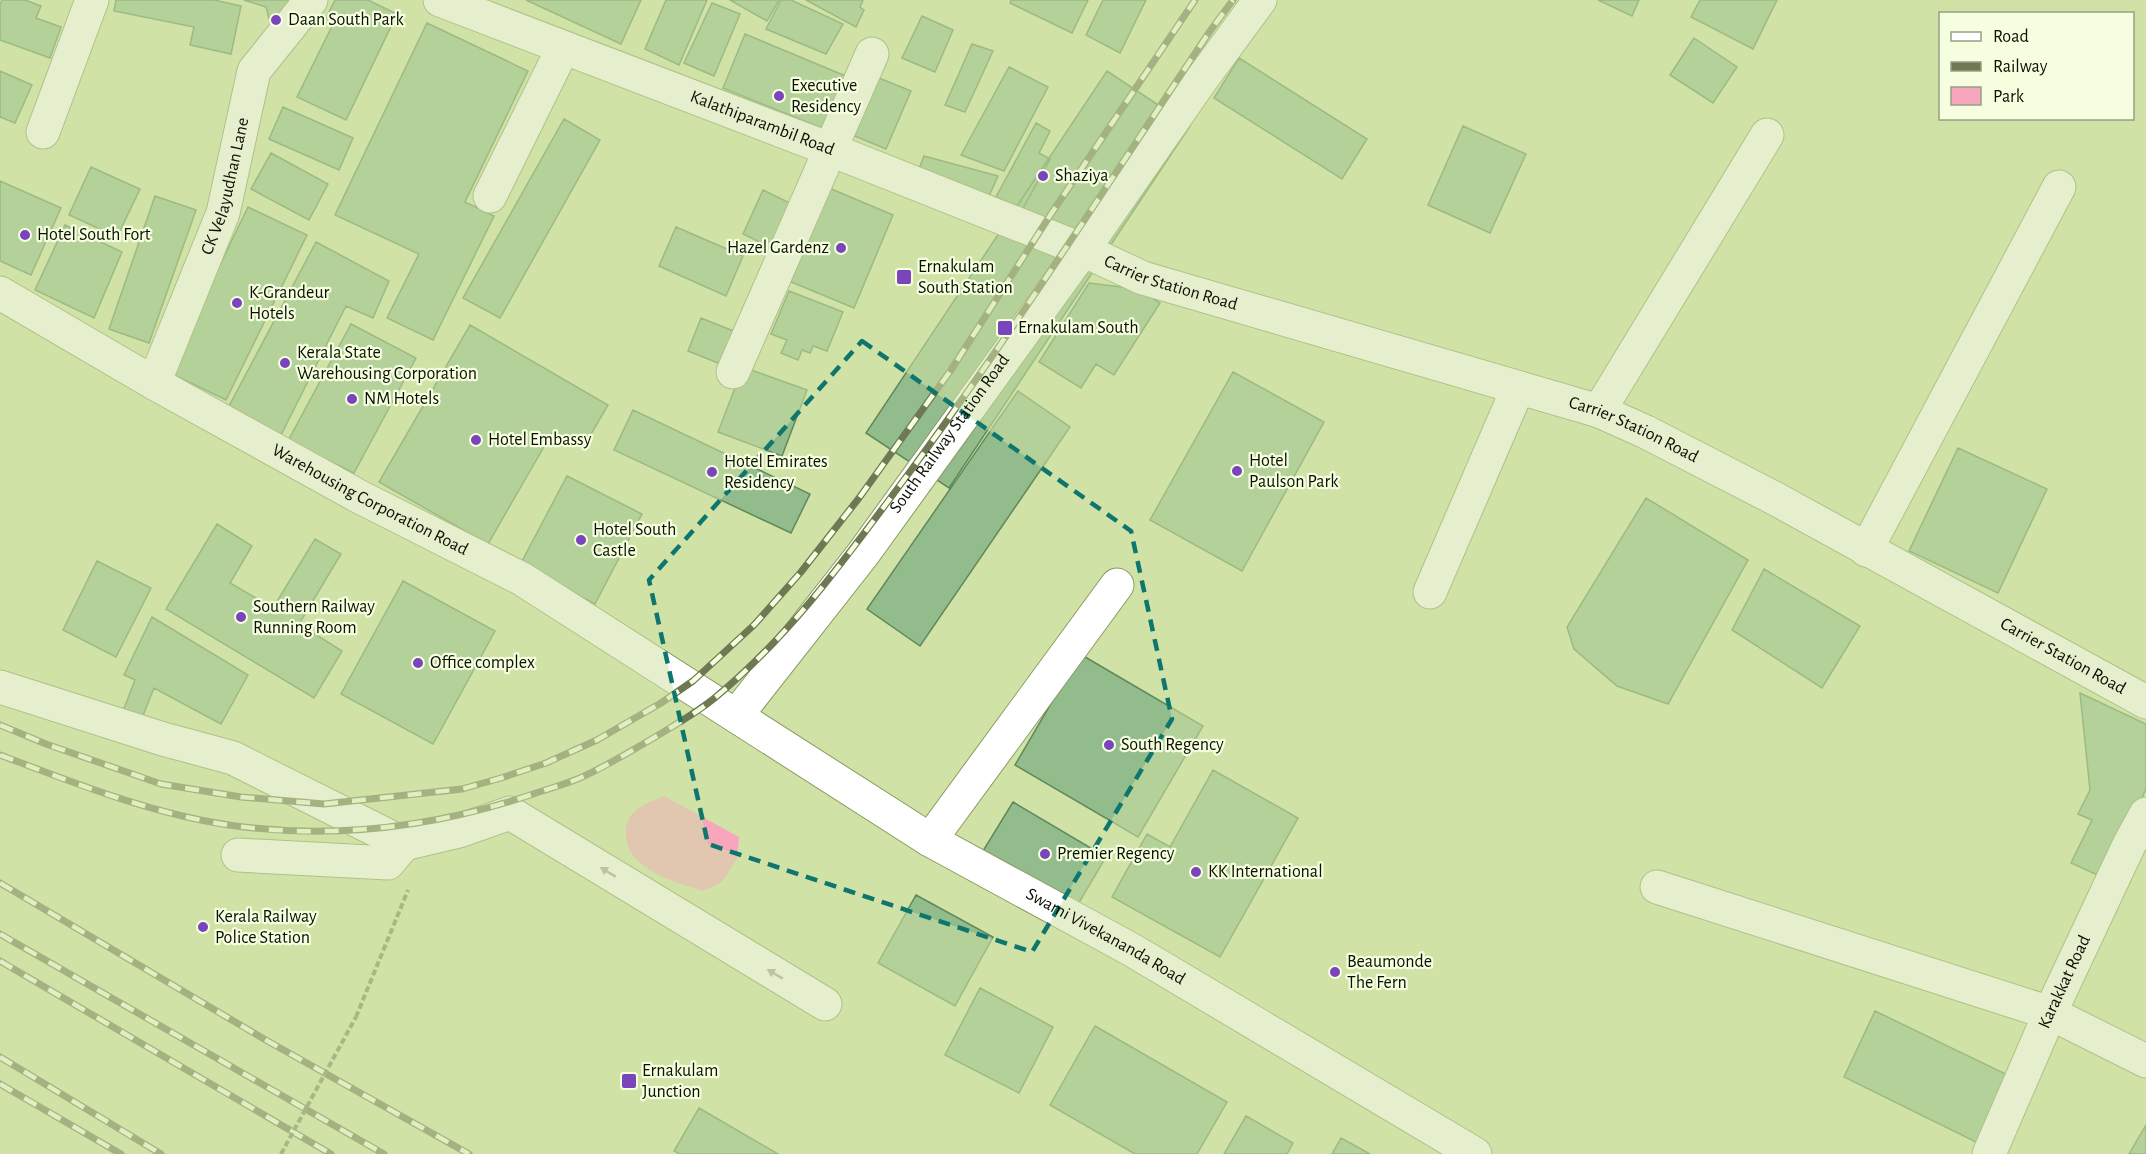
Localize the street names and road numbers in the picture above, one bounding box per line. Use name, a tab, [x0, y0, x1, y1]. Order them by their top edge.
street label: Kalathiparambil Road	[688, 88, 837, 159]
street label: CK Velayudhan Lane	[198, 116, 253, 257]
street label: Carrier Station Road	[1101, 252, 1240, 314]
street label: South Railway Station Road	[887, 351, 1013, 517]
street label: Carrier Station Road	[1567, 394, 1701, 466]
street label: Warehousing Corporation Road	[269, 441, 471, 559]
street label: Carrier Station Road	[1997, 615, 2129, 698]
street label: Swami Vivekananda Road	[1023, 885, 1188, 988]
street label: Karakkat Road	[2035, 932, 2094, 1031]

